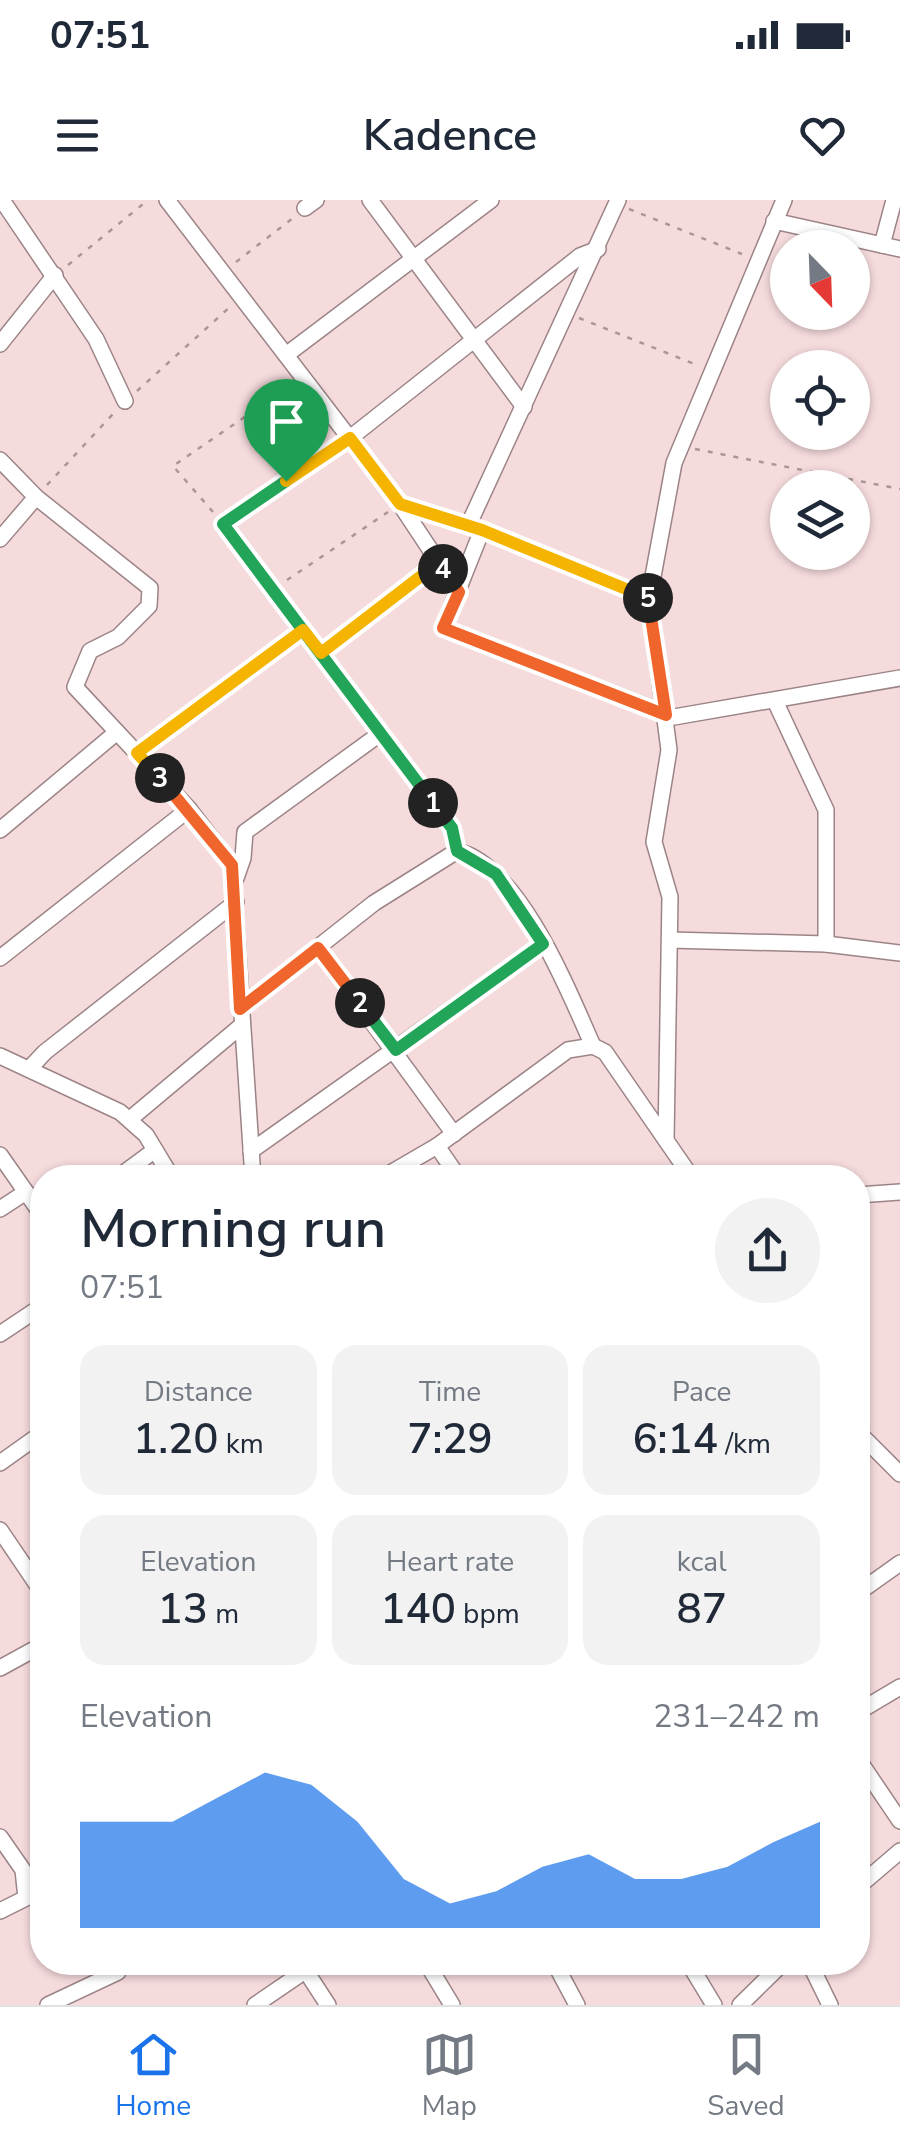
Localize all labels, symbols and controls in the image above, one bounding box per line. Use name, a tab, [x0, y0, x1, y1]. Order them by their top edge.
text: 07:51	[50, 10, 151, 61]
text: Kadence	[363, 105, 537, 166]
icon: menu	[50, 108, 105, 163]
icon: heart	[795, 108, 850, 163]
north arrow	[770, 230, 870, 330]
map controls	[770, 230, 870, 570]
button: locate	[770, 350, 870, 450]
pin	[244, 379, 329, 482]
icon: arrive	[259, 394, 314, 449]
button: layers	[770, 470, 870, 570]
pin: 4	[418, 544, 468, 594]
text: 4	[435, 550, 451, 588]
pin: 5	[623, 573, 673, 623]
text: 5	[640, 579, 656, 617]
pin: 3	[135, 753, 185, 803]
text: 3	[152, 759, 168, 797]
pin: 1	[408, 778, 458, 828]
text: 1	[425, 784, 441, 822]
pin: 2	[335, 978, 385, 1028]
text: 2	[352, 984, 368, 1022]
text: Morning run	[80, 1191, 386, 1266]
button: share	[715, 1198, 820, 1303]
text: 07:51	[80, 1266, 164, 1309]
text: Distance	[144, 1373, 253, 1411]
text: Time	[419, 1373, 481, 1411]
text: Pace	[672, 1373, 731, 1411]
text: 1.20	[133, 1411, 219, 1468]
text: 7:29	[407, 1411, 493, 1468]
text: 6:14	[632, 1411, 718, 1468]
text: km	[219, 1425, 264, 1463]
text: /km	[718, 1425, 771, 1463]
text: Elevation	[140, 1543, 256, 1581]
text: Heart rate	[386, 1543, 514, 1581]
text: kcal	[677, 1543, 726, 1581]
text: 13	[158, 1581, 208, 1638]
text: 140	[380, 1581, 456, 1638]
text: 87	[676, 1581, 727, 1638]
text: m	[208, 1595, 239, 1633]
text: bpm	[456, 1595, 520, 1633]
text: Elevation	[80, 1695, 213, 1738]
text: 231–242 m	[653, 1695, 820, 1738]
tab: Home	[115, 2027, 191, 2125]
tab: Map	[422, 2027, 477, 2125]
tab: Saved	[707, 2027, 785, 2125]

